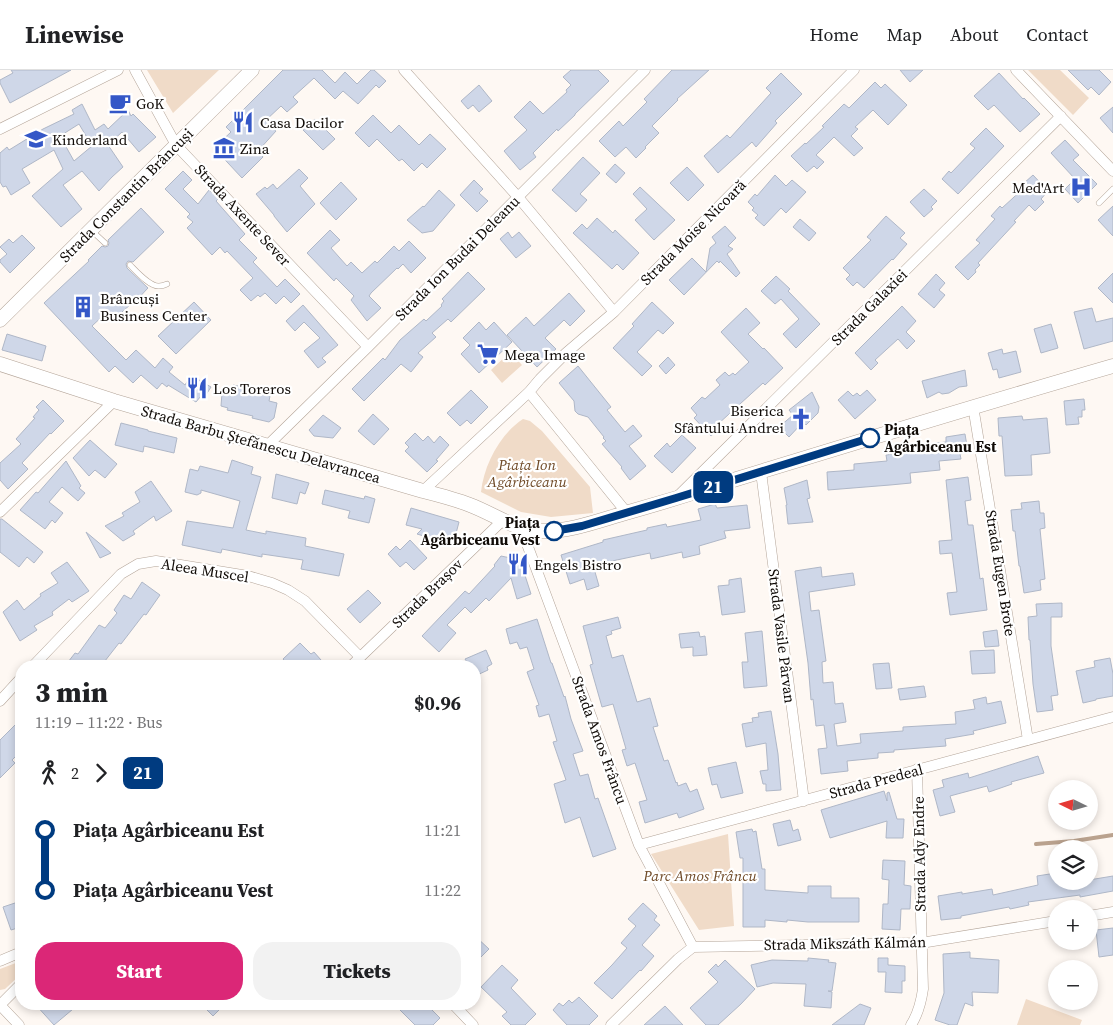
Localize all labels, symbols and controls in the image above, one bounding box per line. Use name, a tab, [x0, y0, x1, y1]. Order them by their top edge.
text: Linewise	[25, 18, 124, 51]
text: Home	[810, 22, 859, 47]
text: Map	[887, 22, 922, 47]
text: About	[950, 22, 998, 47]
text: Contact	[1026, 22, 1088, 47]
cafe icon: GoK	[107, 90, 133, 116]
place label: GoK	[136, 93, 164, 114]
restaurant icon: Casa Dacilor	[230, 109, 256, 135]
place label: Casa Dacilor	[260, 112, 345, 133]
street label: Strada Constantin Brâncuși	[54, 123, 198, 267]
school or university icon: Kinderland	[23, 126, 49, 152]
place label: Kinderland	[52, 129, 128, 150]
museum icon: Zina	[211, 135, 237, 161]
place label: Zina	[240, 138, 270, 159]
street label: Strada Axente Sever	[190, 159, 296, 271]
street label: Strada Moise Nicoară	[635, 174, 751, 290]
hospital icon: Med'Art	[1068, 174, 1094, 200]
place label: Med'Art	[1012, 177, 1064, 198]
street label: Strada Ion Budai Deleanu	[390, 191, 524, 325]
street label: Strada Galaxiei	[826, 264, 912, 350]
place label: Brâncuși Business Center	[100, 288, 208, 326]
building icon: Brâncuși Business Center	[70, 294, 96, 320]
supermarket icon: Mega Image	[475, 341, 501, 367]
place label: Mega Image	[504, 344, 586, 365]
restaurant icon: Los Toreros	[184, 375, 210, 401]
place label: Los Toreros	[213, 378, 291, 399]
street label: Strada Barbu Ștefănescu Delavrancea	[139, 400, 383, 488]
place label: Biserica Sfântului Andrei	[674, 400, 784, 438]
church icon: Biserica Sfântului Andrei	[788, 406, 814, 432]
place label: Piața Agârbiceanu Est	[884, 419, 997, 457]
marker: Piața Agârbiceanu Est	[860, 428, 880, 448]
park label: Piața Ion Agârbiceanu	[486, 454, 567, 492]
line badge: 21	[690, 471, 736, 503]
text: 21	[703, 474, 723, 499]
street label: Strada Eugen Brote	[981, 508, 1021, 638]
place label: Piața Agârbiceanu Vest	[421, 512, 541, 550]
marker: Piața Agârbiceanu Vest	[544, 521, 564, 541]
restaurant icon: Engels Bistro	[505, 551, 531, 577]
street label: Aleea Muscel	[160, 553, 251, 587]
street label: Strada Brașov	[387, 553, 467, 632]
place label: Engels Bistro	[534, 554, 621, 575]
street label: Strada Vasile Pârvan	[763, 568, 801, 704]
text: 3 min	[35, 673, 108, 711]
street label: Strada Amos Frâncu	[567, 673, 633, 807]
text: $0.96	[414, 690, 461, 716]
text: 11:19 – 11:22 · Bus	[35, 711, 163, 733]
street label: Strada Predeal	[827, 758, 926, 804]
icon: walk	[35, 759, 63, 787]
icon: forward	[87, 759, 115, 787]
text: 21	[133, 760, 153, 785]
text: 2	[71, 762, 79, 784]
north arrow	[1048, 780, 1098, 830]
map controls	[1048, 780, 1098, 1010]
street label: Strada Ady Endre	[907, 796, 931, 912]
text: Piața Agârbiceanu Est	[73, 817, 264, 843]
text: 11:21	[424, 819, 461, 841]
button: layers	[1048, 840, 1098, 890]
park label: Parc Amos Frâncu	[642, 865, 757, 886]
text: Piața Agârbiceanu Vest	[73, 877, 273, 903]
text: 11:22	[424, 879, 461, 901]
button: +	[1048, 900, 1098, 950]
street label: Strada Mikszáth Kálmán	[764, 931, 926, 955]
button: Start	[35, 942, 243, 1000]
button: Tickets	[253, 942, 461, 1000]
button: −	[1048, 960, 1098, 1010]

